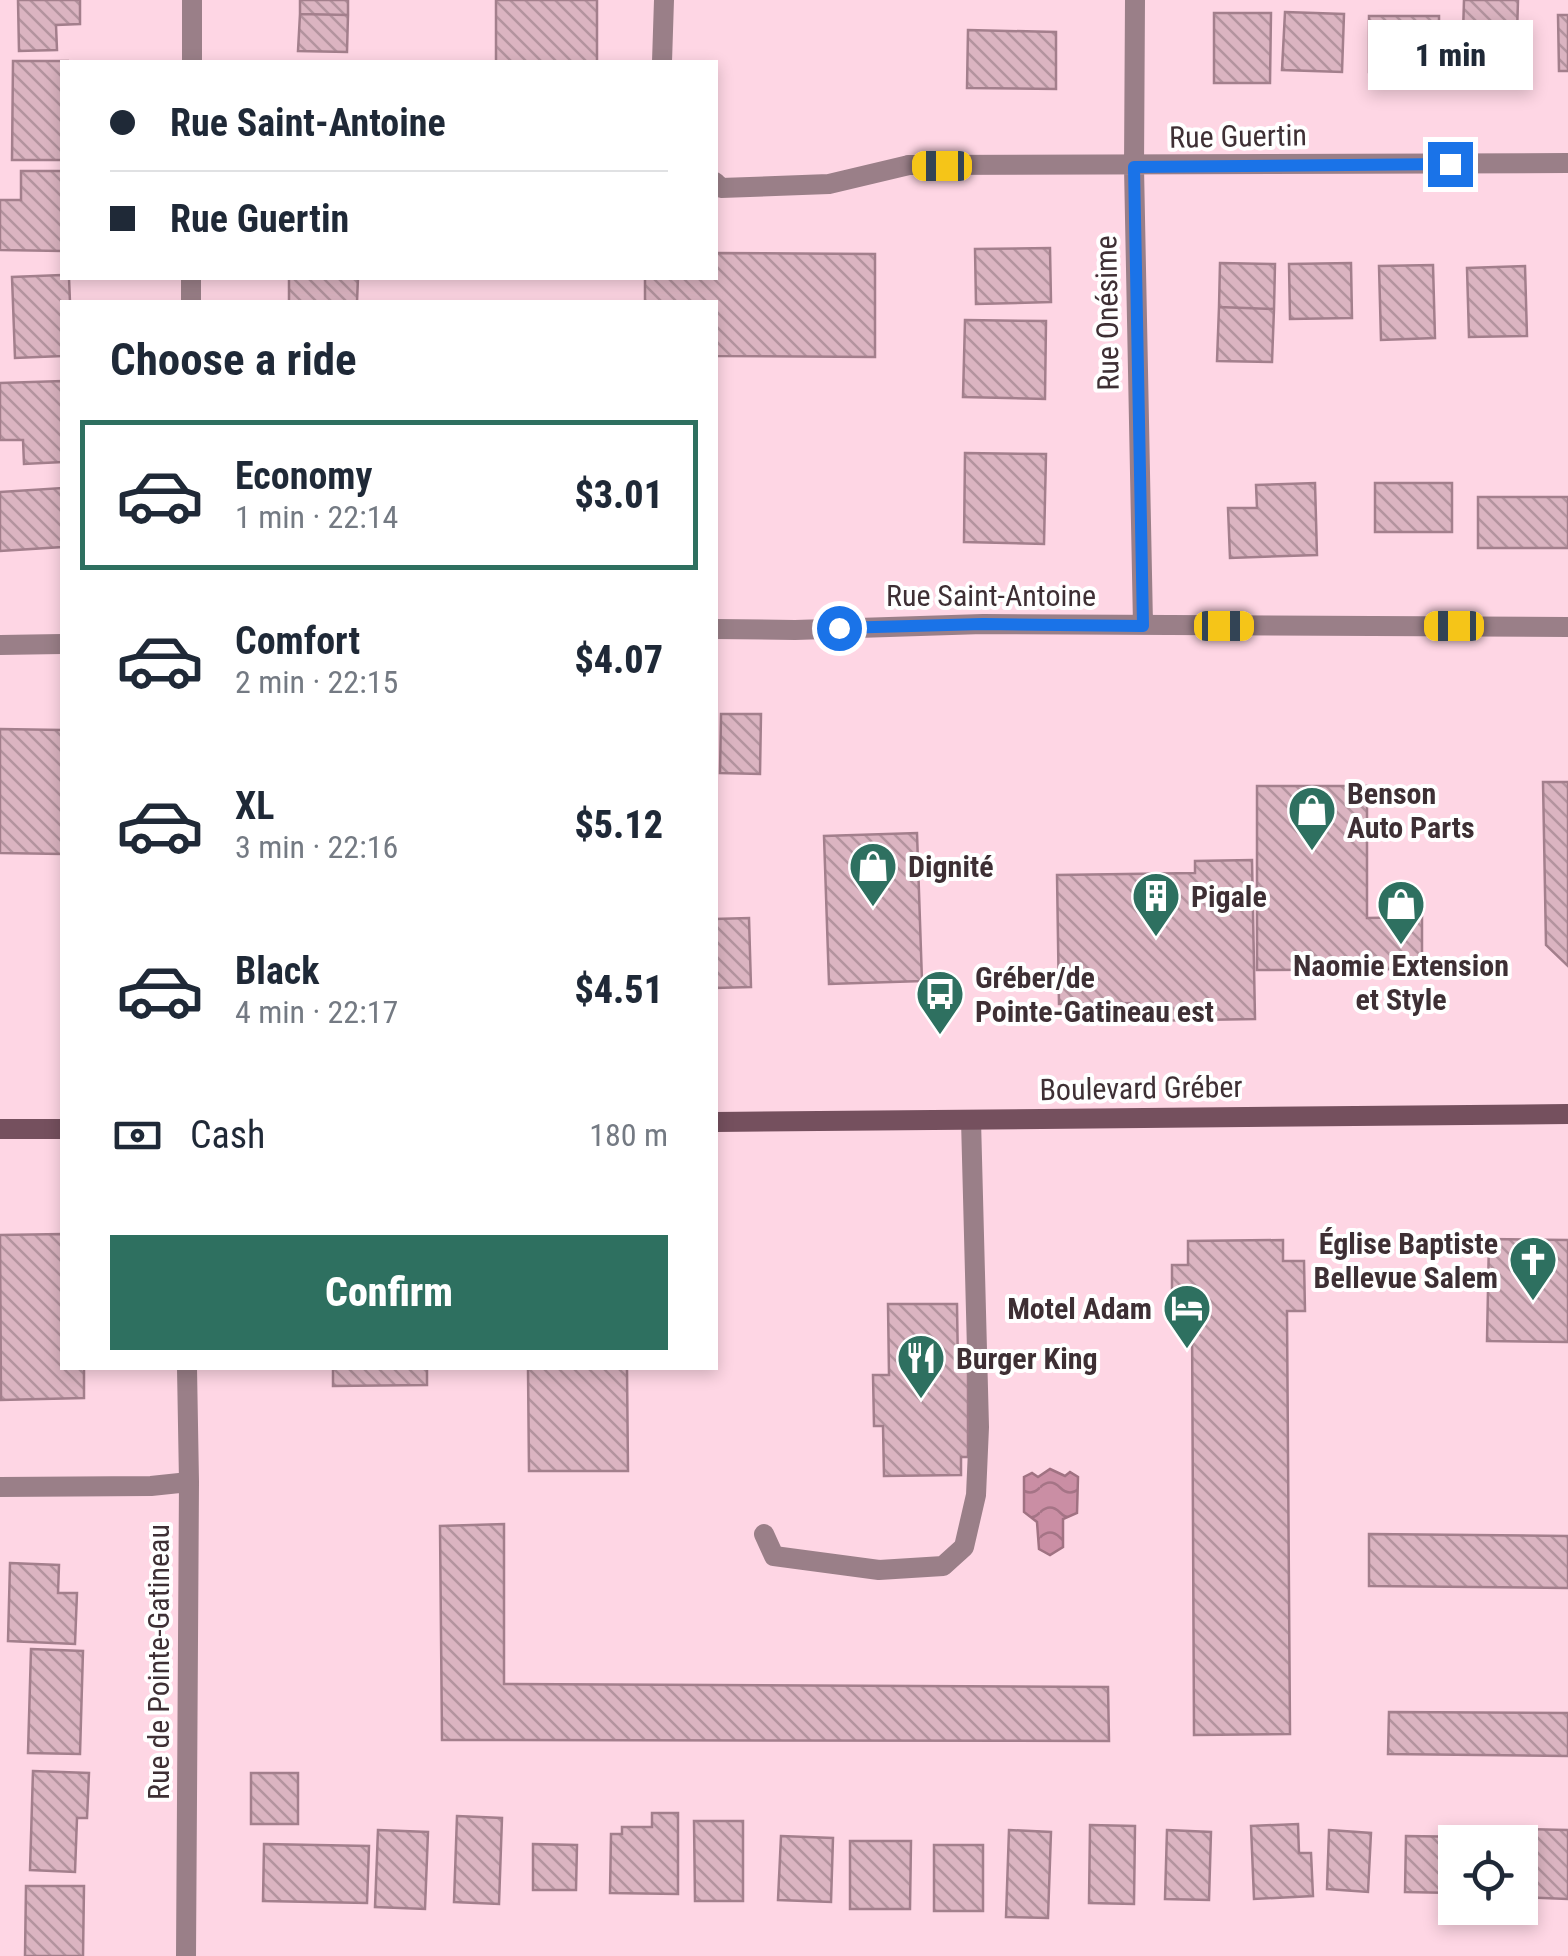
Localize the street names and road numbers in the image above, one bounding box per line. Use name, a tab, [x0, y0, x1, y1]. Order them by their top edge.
street label: Rue Guertin	[1169, 117, 1307, 155]
street label: Rue Onésime	[1088, 235, 1126, 391]
street label: Rue Saint-Antoine	[886, 578, 1096, 613]
street label: Boulevard Gréber	[1039, 1069, 1243, 1107]
street label: Rue de Pointe-Gatineau	[141, 1524, 176, 1800]

